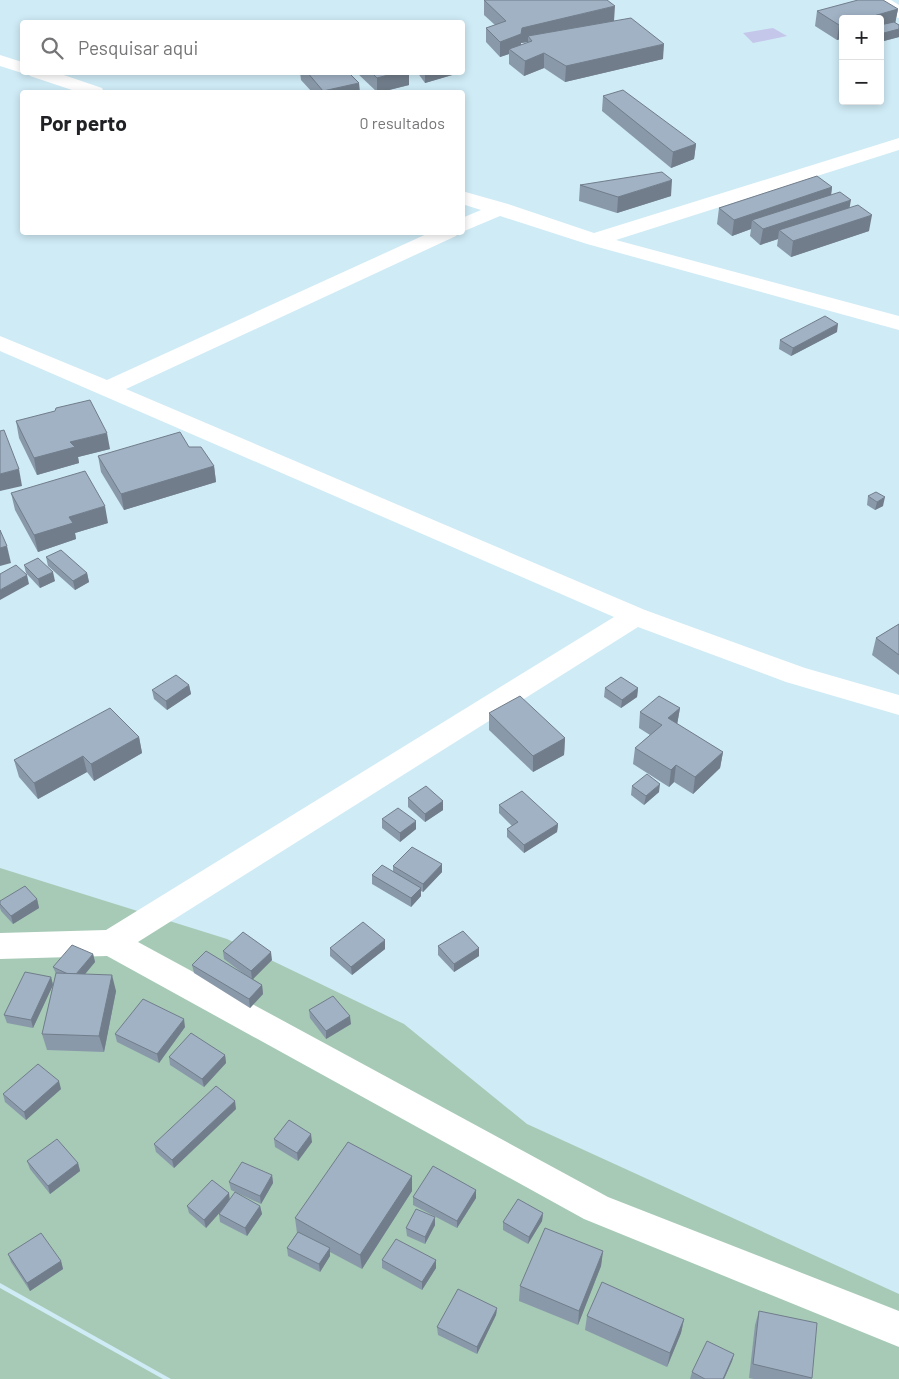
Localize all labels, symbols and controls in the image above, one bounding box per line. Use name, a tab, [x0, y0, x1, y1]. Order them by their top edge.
map controls	[839, 15, 884, 105]
button: +	[839, 15, 884, 60]
search box	[20, 20, 465, 75]
icon: search	[38, 34, 66, 62]
text: Pesquisar aqui	[78, 36, 198, 59]
button: −	[839, 60, 884, 105]
text: Por perto	[40, 110, 127, 135]
text: 0 resultados	[360, 113, 445, 132]

